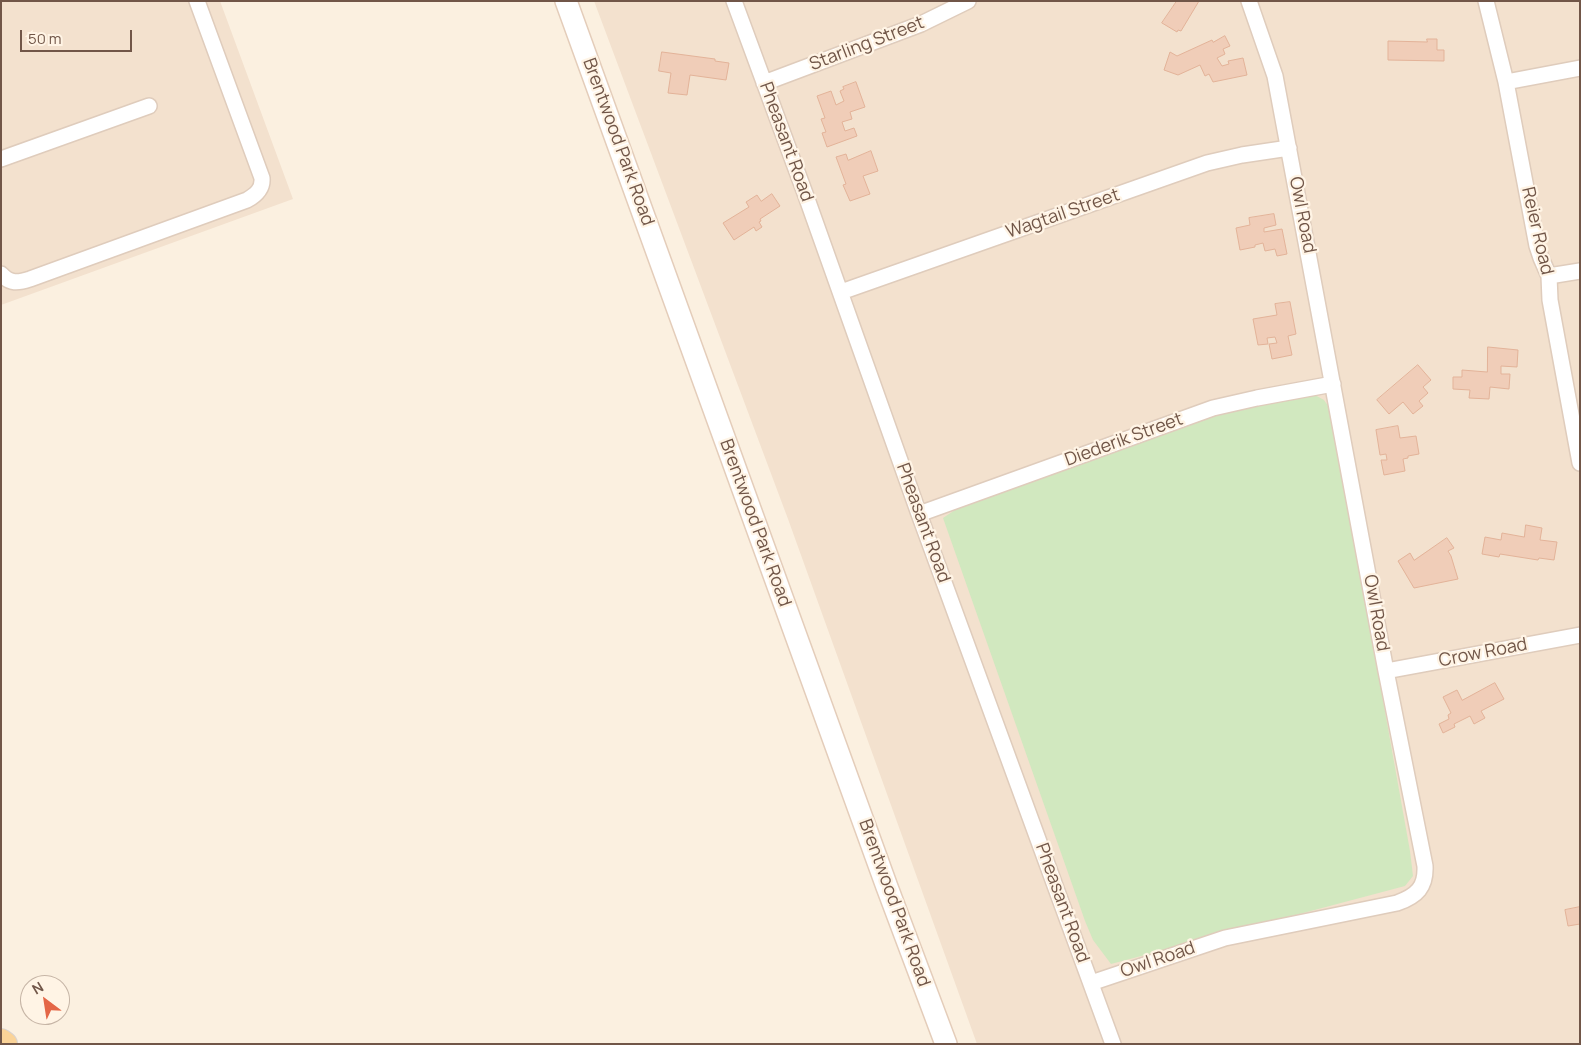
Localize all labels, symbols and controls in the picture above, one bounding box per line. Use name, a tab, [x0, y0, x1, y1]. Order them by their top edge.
street label: Starling Street	[807, 12, 927, 76]
scale bar	[22, 20, 135, 52]
text: 50 m	[28, 28, 62, 49]
street label: Brentwood Park Road	[578, 55, 658, 229]
street label: Pheasant Road	[754, 79, 818, 205]
street label: Owl Road	[1284, 175, 1320, 255]
street label: Wagtail Street	[1003, 184, 1123, 244]
street label: Reier Road	[1516, 185, 1558, 277]
street label: Diederik Street	[1062, 409, 1186, 471]
street label: Brentwood Park Road	[715, 436, 795, 610]
street label: Pheasant Road	[891, 460, 955, 586]
street label: Owl Road	[1359, 573, 1393, 653]
street label: Crow Road	[1437, 634, 1529, 672]
street label: Brentwood Park Road	[854, 816, 934, 990]
street label: Pheasant Road	[1030, 840, 1094, 966]
street label: Owl Road	[1118, 937, 1198, 983]
north arrow	[20, 975, 70, 1025]
text: N	[28, 977, 47, 998]

